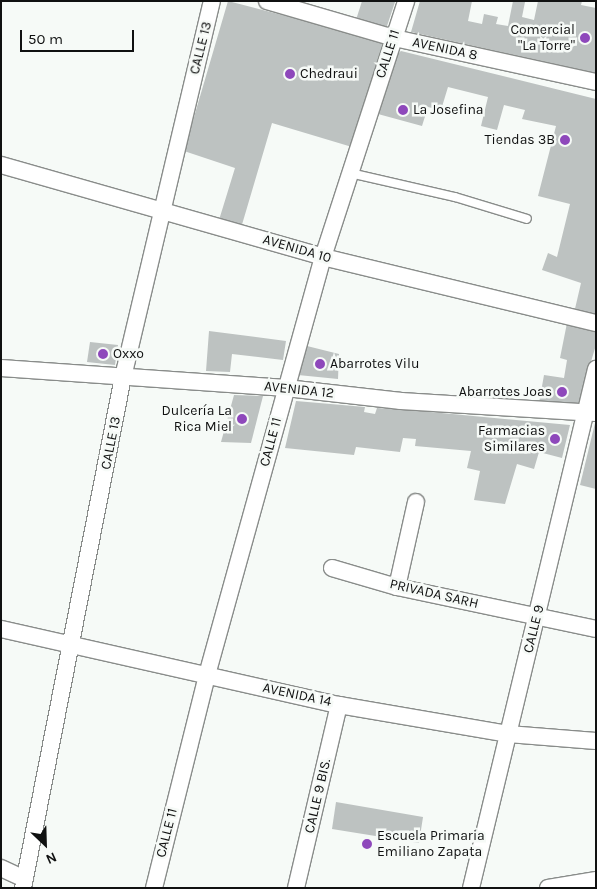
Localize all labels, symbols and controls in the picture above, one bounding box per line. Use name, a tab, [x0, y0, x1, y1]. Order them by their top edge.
scale bar	[22, 20, 136, 52]
street label: CALLE 13	[186, 20, 216, 76]
place label: Comercial "La Torre"	[510, 22, 575, 54]
street label: CALLE 11	[372, 28, 404, 80]
text: 50 m	[28, 30, 63, 48]
marker: Comercial "La Torre"	[579, 32, 591, 44]
street label: AVENIDA 8	[411, 34, 479, 64]
place label: Chedraui	[300, 66, 358, 82]
marker: Chedraui	[284, 68, 296, 80]
place label: La Josefina	[413, 102, 484, 118]
marker: La Josefina	[397, 104, 409, 116]
place label: Tiendas 3B	[485, 132, 555, 148]
marker: Tiendas 3B	[559, 134, 571, 146]
street label: AVENIDA 10	[261, 231, 333, 267]
place label: Oxxo	[113, 346, 144, 362]
marker: Oxxo	[97, 348, 109, 360]
place label: Abarrotes Vilu	[330, 356, 419, 372]
marker: Abarrotes Vilu	[314, 358, 326, 370]
street label: AVENIDA 12	[263, 378, 335, 402]
place label: Abarrotes Joas	[459, 384, 552, 400]
marker: Abarrotes Joas	[556, 386, 568, 398]
place label: Dulcería La Rica Miel	[161, 403, 232, 436]
marker: Dulcería La Rica Miel	[236, 413, 248, 425]
street label: CALLE 13	[98, 415, 124, 471]
street label: CALLE 11	[256, 416, 286, 468]
place label: Farmacias Similares	[478, 423, 545, 456]
marker: Farmacias Similares	[549, 433, 561, 445]
street label: PRIVADA SARH	[388, 576, 480, 612]
street label: CALLE 9	[520, 603, 548, 655]
street label: AVENIDA 14	[261, 680, 333, 710]
street label: CALLE 9 BIS.	[301, 757, 335, 835]
street label: CALLE 11	[153, 807, 181, 859]
north arrow	[20, 819, 70, 869]
place label: Escuela Primaria Emiliano Zapata	[377, 828, 485, 860]
marker: Escuela Primaria Emiliano Zapata	[361, 838, 373, 850]
text: N	[43, 848, 59, 868]

